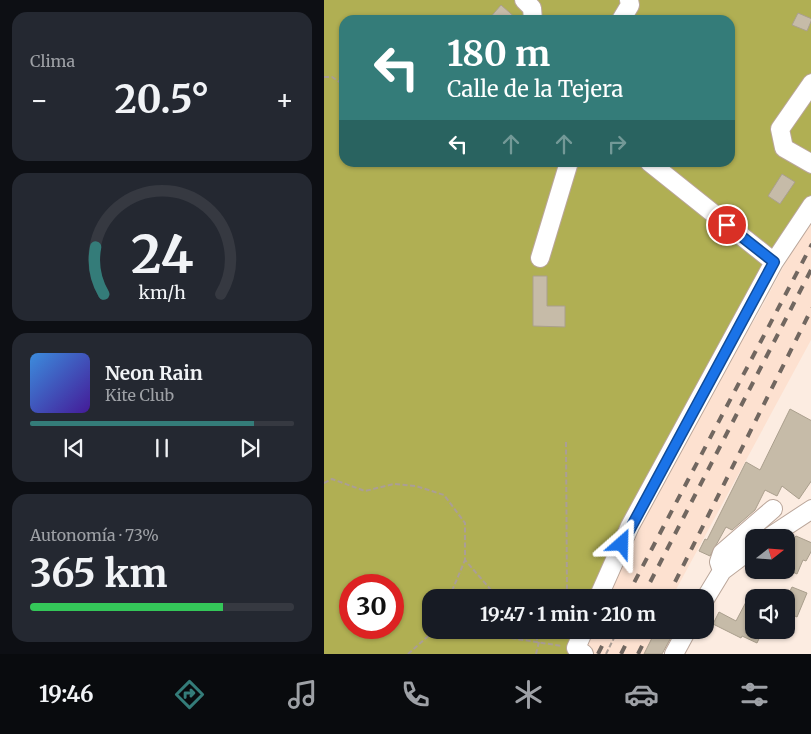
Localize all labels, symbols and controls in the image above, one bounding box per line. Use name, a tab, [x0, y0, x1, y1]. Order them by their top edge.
text: 180 m	[447, 32, 550, 76]
icon: left	[364, 35, 429, 100]
text: Clima	[30, 51, 75, 71]
text: Calle de la Tejera	[447, 75, 623, 103]
text: 20.5°	[115, 76, 209, 123]
text: −	[30, 82, 49, 118]
text: +	[275, 82, 294, 118]
icon: left	[444, 130, 472, 158]
icon: ahead	[497, 130, 525, 158]
icon: ahead	[550, 130, 578, 158]
icon: right	[603, 130, 631, 158]
pin	[706, 204, 748, 246]
icon: arrive	[713, 211, 741, 239]
text: 24	[131, 222, 193, 287]
text: km/h	[138, 281, 186, 304]
text: Neon Rain	[105, 361, 203, 385]
text: Kite Club	[105, 385, 174, 405]
icon: previous	[60, 434, 88, 462]
icon: pause	[148, 434, 176, 462]
icon: next	[236, 434, 264, 462]
position arrow	[595, 517, 647, 569]
text: Autonomía · 73%	[30, 525, 159, 545]
north arrow	[745, 529, 795, 579]
map controls	[745, 529, 795, 639]
text: 365 km	[30, 550, 167, 597]
speed limit sign: 30	[339, 574, 404, 639]
button: sound	[745, 589, 795, 639]
text: 19:47 · 1 min · 210 m	[480, 602, 656, 626]
icon: directions	[172, 677, 207, 712]
icon: music	[285, 677, 320, 712]
icon: phone	[398, 677, 433, 712]
icon: climate	[511, 677, 546, 712]
icon: car	[624, 677, 659, 712]
icon: filters	[737, 677, 772, 712]
text: 19:46	[39, 680, 94, 708]

